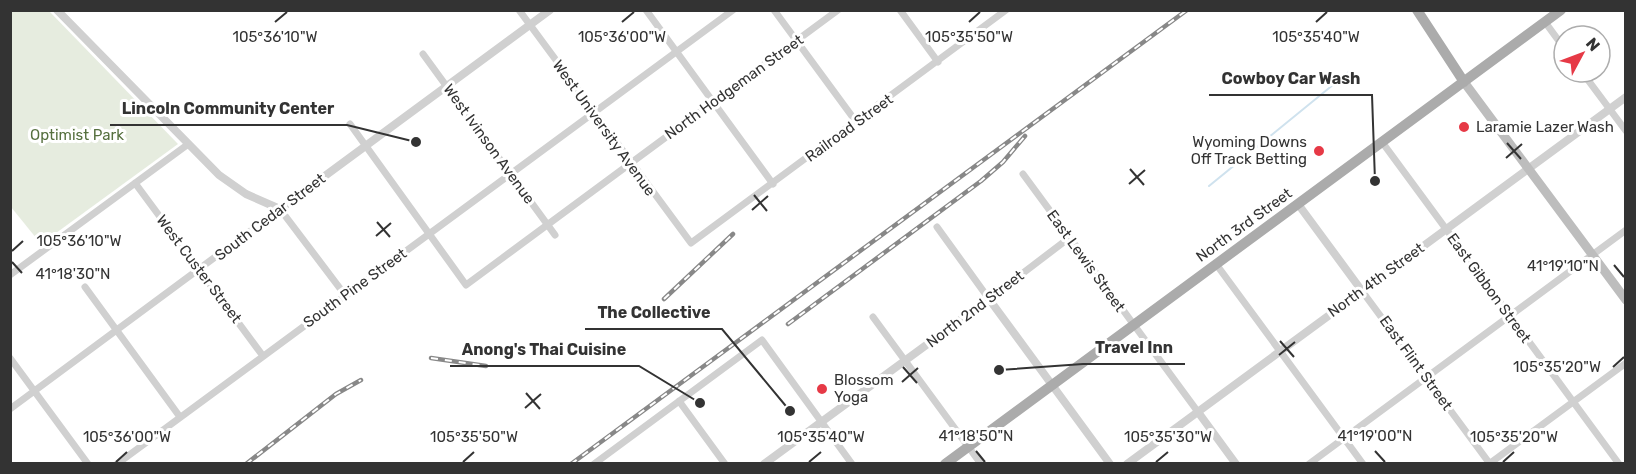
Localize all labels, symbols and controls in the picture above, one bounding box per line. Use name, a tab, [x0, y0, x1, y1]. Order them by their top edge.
north arrow	[1552, 24, 1612, 84]
text: 105°36'10"W	[232, 28, 318, 46]
text: 105°36'00"W	[578, 28, 666, 46]
text: 105°35'50"W	[925, 28, 1013, 46]
text: 105°35'40"W	[1272, 28, 1360, 46]
street label: North Hodgeman Street	[661, 31, 807, 143]
text: N	[1582, 34, 1604, 55]
street label: West University Avenue	[549, 57, 659, 199]
callout: Cowboy Car Wash	[1209, 61, 1372, 95]
text: Cowboy Car Wash	[1222, 69, 1360, 88]
street label: West Ivinson Avenue	[440, 81, 538, 207]
street label: Railroad Street	[802, 90, 896, 166]
callout: Lincoln Community Center	[110, 91, 347, 125]
text: Lincoln Community Center	[122, 99, 335, 118]
place label: Laramie Lazer Wash	[1476, 118, 1614, 136]
marker: Laramie Lazer Wash	[1457, 120, 1471, 134]
park label: Optimist Park	[30, 126, 124, 144]
place label: Wyoming Downs Off Track Betting	[1191, 133, 1307, 168]
marker: Wyoming Downs Off Track Betting	[1312, 144, 1326, 158]
street label: South Cedar Street	[211, 170, 329, 264]
street label: North 3rd Street	[1193, 184, 1295, 266]
street label: East Lewis Street	[1043, 207, 1129, 315]
street label: West Custer Street	[153, 211, 246, 327]
street label: East Gibbon Street	[1443, 230, 1535, 346]
text: 105°36'10"W	[36, 232, 122, 250]
street label: North 4th Street	[1324, 239, 1428, 321]
street label: South Pine Street	[300, 244, 410, 332]
text: 41°19'10"N	[1527, 257, 1599, 275]
text: 41°18'30"N	[35, 265, 111, 283]
street label: North 2nd Street	[923, 266, 1027, 351]
callout: The Collective	[585, 295, 722, 329]
text: The Collective	[598, 303, 711, 322]
street label: East Flint Street	[1376, 312, 1456, 414]
callout: Travel Inn	[1083, 330, 1185, 364]
callout: Anong's Thai Cuisine	[450, 332, 639, 366]
text: Travel Inn	[1095, 338, 1173, 357]
text: Anong's Thai Cuisine	[462, 340, 626, 359]
text: 105°35'20"W	[1513, 358, 1601, 376]
place label: Blossom Yoga	[834, 371, 894, 406]
marker: Blossom Yoga	[815, 382, 829, 396]
text: 41°18'50"N	[939, 427, 1013, 445]
text: 41°19'00"N	[1338, 427, 1412, 445]
text: 105°36'00"W	[83, 428, 171, 446]
text: 105°35'50"W	[430, 428, 518, 446]
text: 105°35'40"W	[777, 428, 865, 446]
text: 105°35'30"W	[1124, 428, 1212, 446]
text: 105°35'20"W	[1470, 428, 1558, 446]

